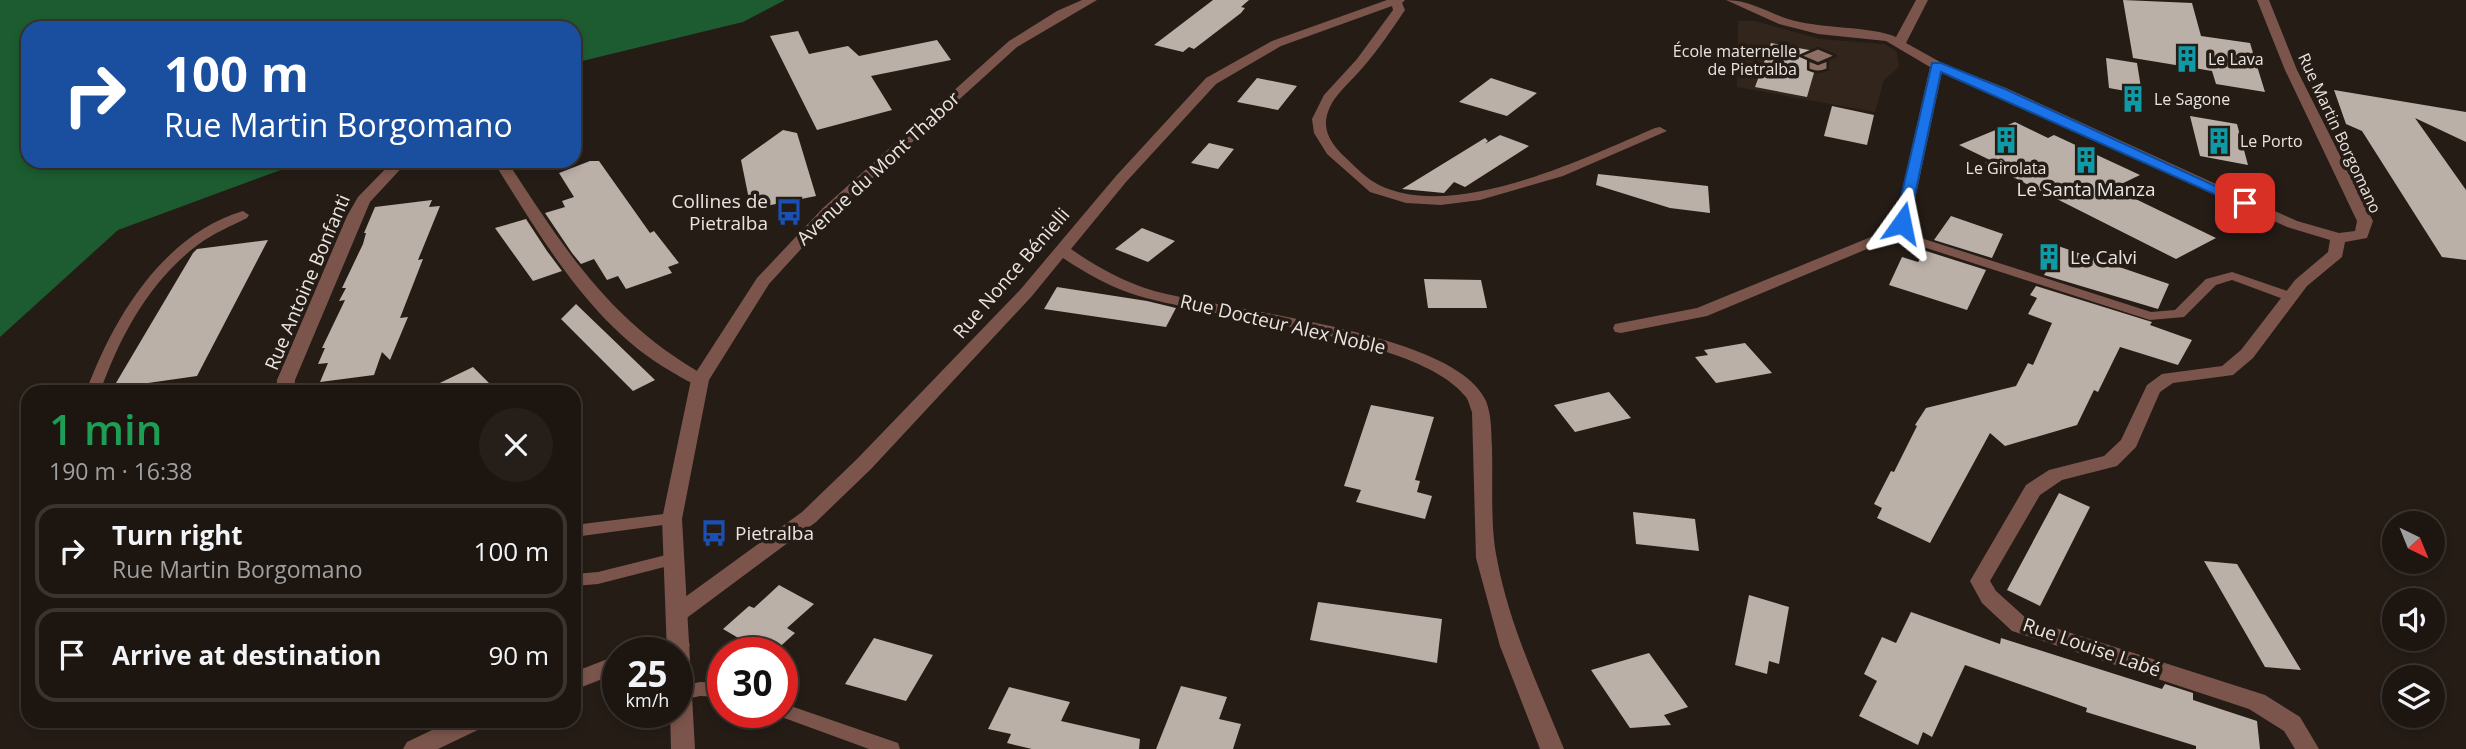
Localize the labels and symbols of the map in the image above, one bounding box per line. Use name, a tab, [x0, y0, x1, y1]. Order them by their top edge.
place label: École maternelle de Pietralba	[1673, 40, 1797, 80]
building icon: Le Lava	[2172, 44, 2202, 74]
school or university icon: École maternelle de Pietralba	[1803, 45, 1833, 75]
place label: Le Lava	[2208, 48, 2264, 70]
street label: Rue Martin Borgomano	[2293, 49, 2387, 217]
building icon: Le Sagone	[2118, 84, 2148, 114]
street label: Avenue du Mont Thabor	[791, 85, 966, 251]
place label: Le Sagone	[2154, 88, 2230, 110]
building icon: Le Girolata	[1991, 125, 2021, 155]
building icon: Le Porto	[2204, 126, 2234, 156]
place label: Le Porto	[2240, 130, 2303, 152]
building icon: Le Santa Manza	[2071, 145, 2101, 175]
place label: Le Girolata	[1966, 157, 2046, 179]
pin	[2215, 173, 2275, 233]
place label: Le Santa Manza	[2016, 176, 2156, 202]
position arrow	[1865, 186, 1939, 260]
place label: Collines de Pietralba	[672, 188, 768, 236]
street label: Rue Antoine Bonfanti	[258, 190, 356, 374]
bus stop icon: Collines de Pietralba	[774, 197, 804, 227]
street label: Rue Nonce Bénielli	[947, 202, 1075, 344]
building icon: Le Calvi	[2034, 242, 2064, 272]
place label: Le Calvi	[2070, 244, 2137, 270]
street label: Rue Docteur Alex Noble	[1178, 288, 1388, 360]
north arrow	[2382, 511, 2445, 574]
bus stop icon: Pietralba	[699, 518, 729, 548]
place label: Pietralba	[735, 520, 814, 546]
street label: Rue Louise Labé	[2020, 611, 2164, 683]
speed limit sign: 30	[707, 637, 798, 728]

